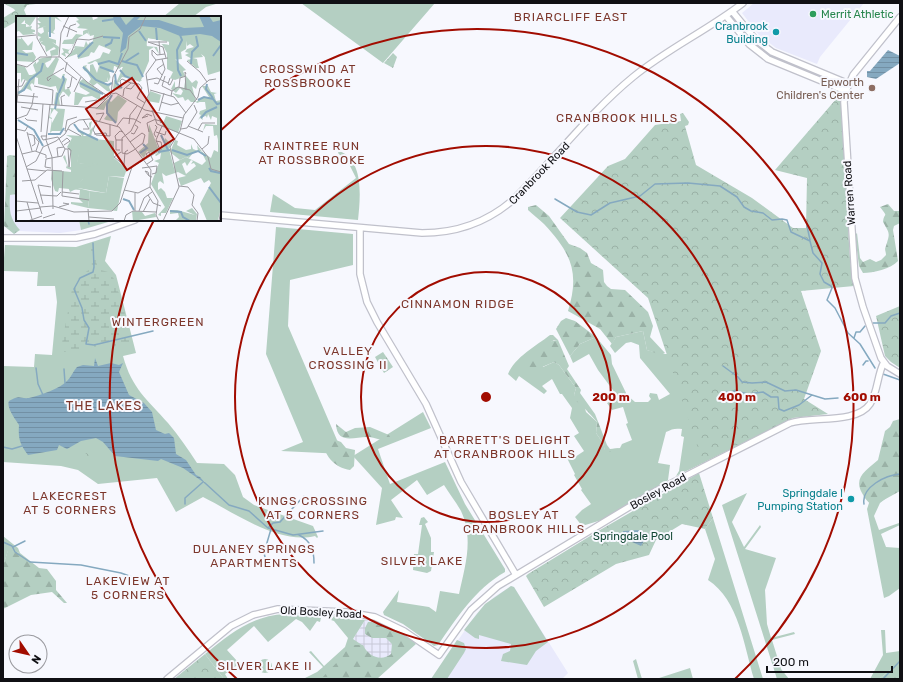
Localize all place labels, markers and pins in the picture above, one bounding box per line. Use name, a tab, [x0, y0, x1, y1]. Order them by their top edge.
place label: Merrit Athletic	[821, 8, 894, 21]
marker: Merrit Athletic	[808, 9, 818, 19]
place label: Cranbrook Building	[715, 20, 768, 46]
marker: Cranbrook Building	[771, 27, 781, 37]
place label: Epworth Children's Center	[776, 76, 865, 102]
marker: Epworth Children's Center	[867, 83, 877, 93]
centre of rings	[479, 390, 493, 404]
place label: Springdale I Pumping Station	[757, 487, 843, 513]
marker: Springdale I Pumping Station	[846, 494, 856, 504]

